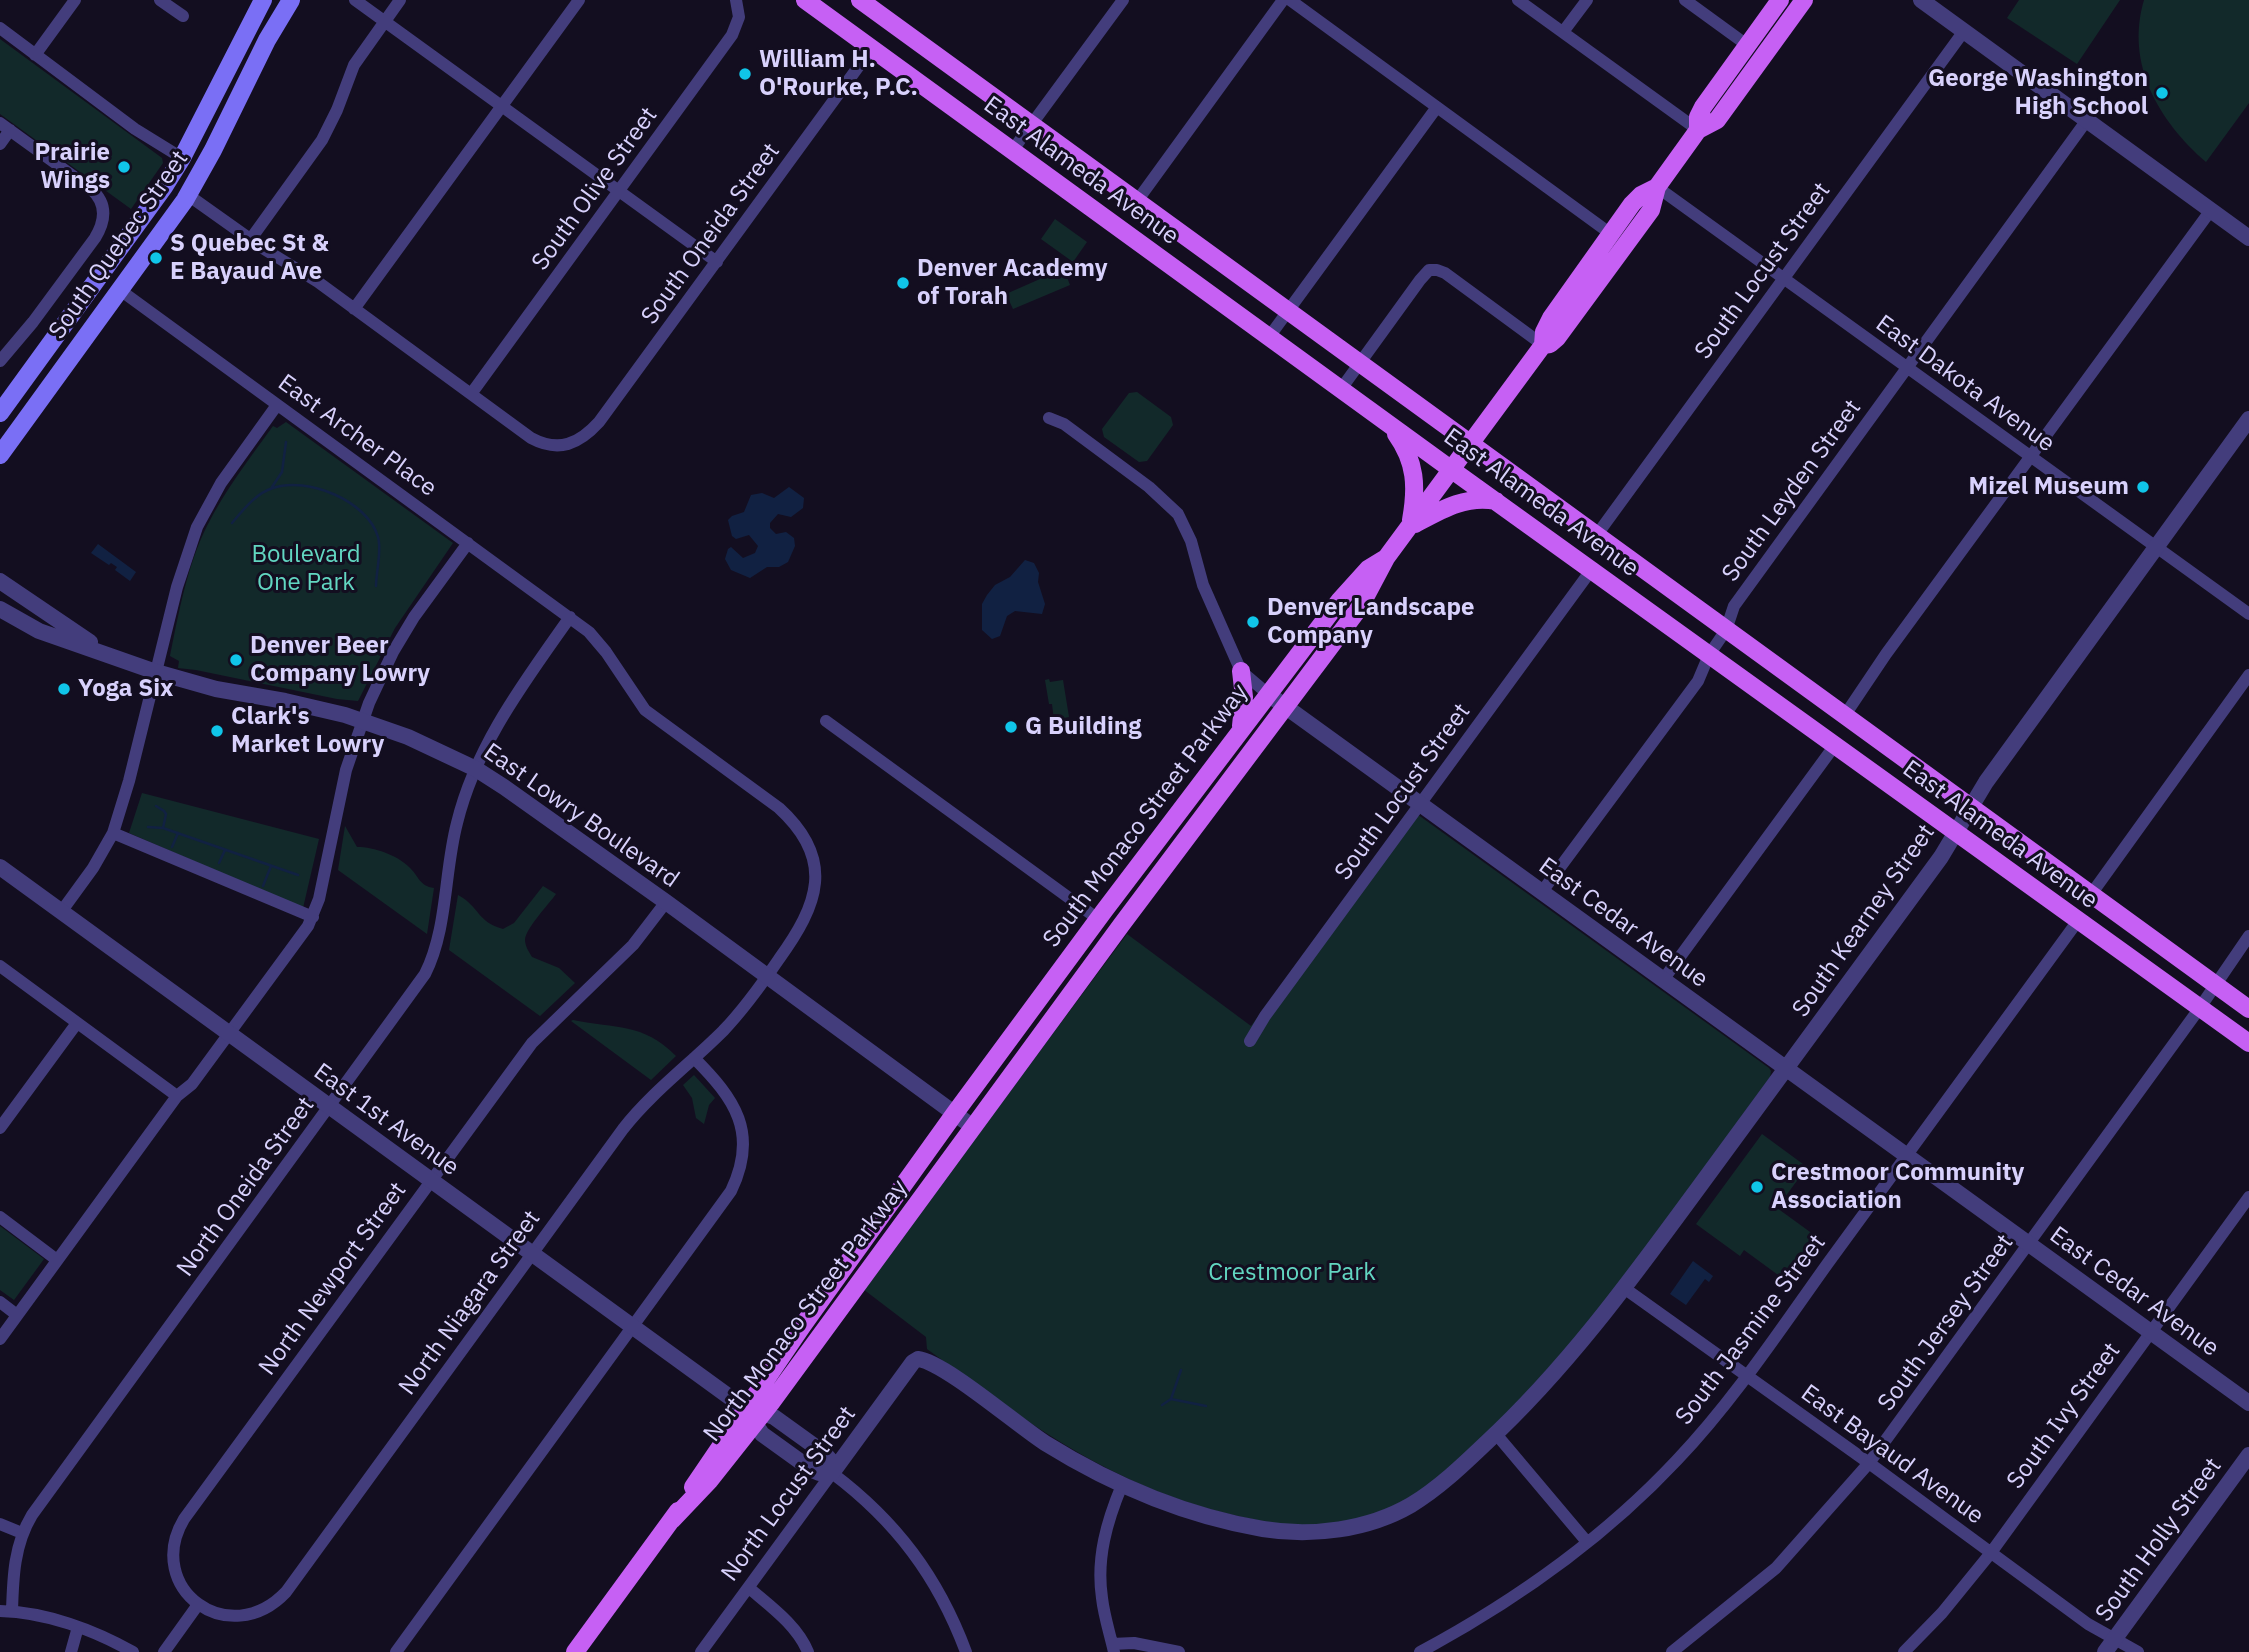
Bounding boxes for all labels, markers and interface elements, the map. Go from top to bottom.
place label: William H. O'Rourke, P.C. [759,46,918,102]
place label: George Washington High School [1928,65,2148,121]
marker: William H. O'Rourke, P.C. [737,66,753,82]
marker: George Washington High School [2154,85,2170,101]
street label: East Alameda Avenue [978,91,1184,251]
street label: South Olive Street [526,102,664,276]
street label: South Oneida Street [636,138,786,330]
place label: Prairie Wings [35,139,110,195]
street label: South Quebec Street [43,145,195,345]
marker: Prairie Wings [116,159,132,175]
street label: South Locust Street [1689,177,1837,365]
place label: S Quebec St & E Bayaud Ave [170,230,329,286]
marker: S Quebec St & E Bayaud Ave [148,250,164,266]
place label: Denver Academy of Torah [917,255,1108,311]
marker: Denver Academy of Torah [895,275,911,291]
street label: East Dakota Avenue [1870,309,2060,459]
street label: East Archer Place [272,369,442,503]
street label: South Leyden Street [1716,394,1868,588]
street label: East Alameda Avenue [1438,423,1644,583]
place label: Mizel Museum [1969,473,2129,501]
marker: Mizel Museum [2135,479,2151,495]
park label: Boulevard One Park [251,541,361,597]
place label: Denver Landscape Company [1267,594,1475,650]
marker: Denver Landscape Company [1245,614,1261,630]
place label: Denver Beer Company Lowry [250,632,430,688]
marker: Denver Beer Company Lowry [228,652,244,668]
place label: Yoga Six [78,675,173,703]
street label: South Monaco Street Parkway [1038,679,1254,953]
marker: Yoga Six [56,681,72,697]
street label: South Locust Street [1329,698,1477,886]
place label: Clark's Market Lowry [231,703,384,759]
place label: G Building [1025,713,1141,741]
marker: G Building [1003,719,1019,735]
marker: Clark's Market Lowry [209,723,225,739]
street label: East Lowry Boulevard [478,738,684,894]
street label: East Alameda Avenue [1897,755,2103,915]
street label: South Kearney Street [1787,819,1941,1023]
street label: East Cedar Avenue [1533,852,1713,994]
street label: East 1st Avenue [308,1058,464,1182]
street label: North Oneida Street [171,1092,321,1282]
place label: Crestmoor Community Association [1771,1159,2024,1215]
street label: North Monaco Street Parkway [698,1174,914,1448]
street label: North Newport Street [253,1177,413,1381]
marker: Crestmoor Community Association [1749,1179,1765,1195]
street label: North Niagara Street [393,1205,547,1401]
street label: East Cedar Avenue [2044,1221,2224,1363]
street label: South Jasmine Street [1670,1229,1832,1431]
street label: South Jersey Street [1872,1229,2020,1417]
park label: Crestmoor Park [1208,1259,1376,1287]
street label: South Ivy Street [2001,1337,2127,1495]
street label: East Bayaud Avenue [1795,1379,1989,1531]
street label: North Locust Street [716,1401,862,1587]
street label: South Holly Street [2090,1453,2228,1627]

